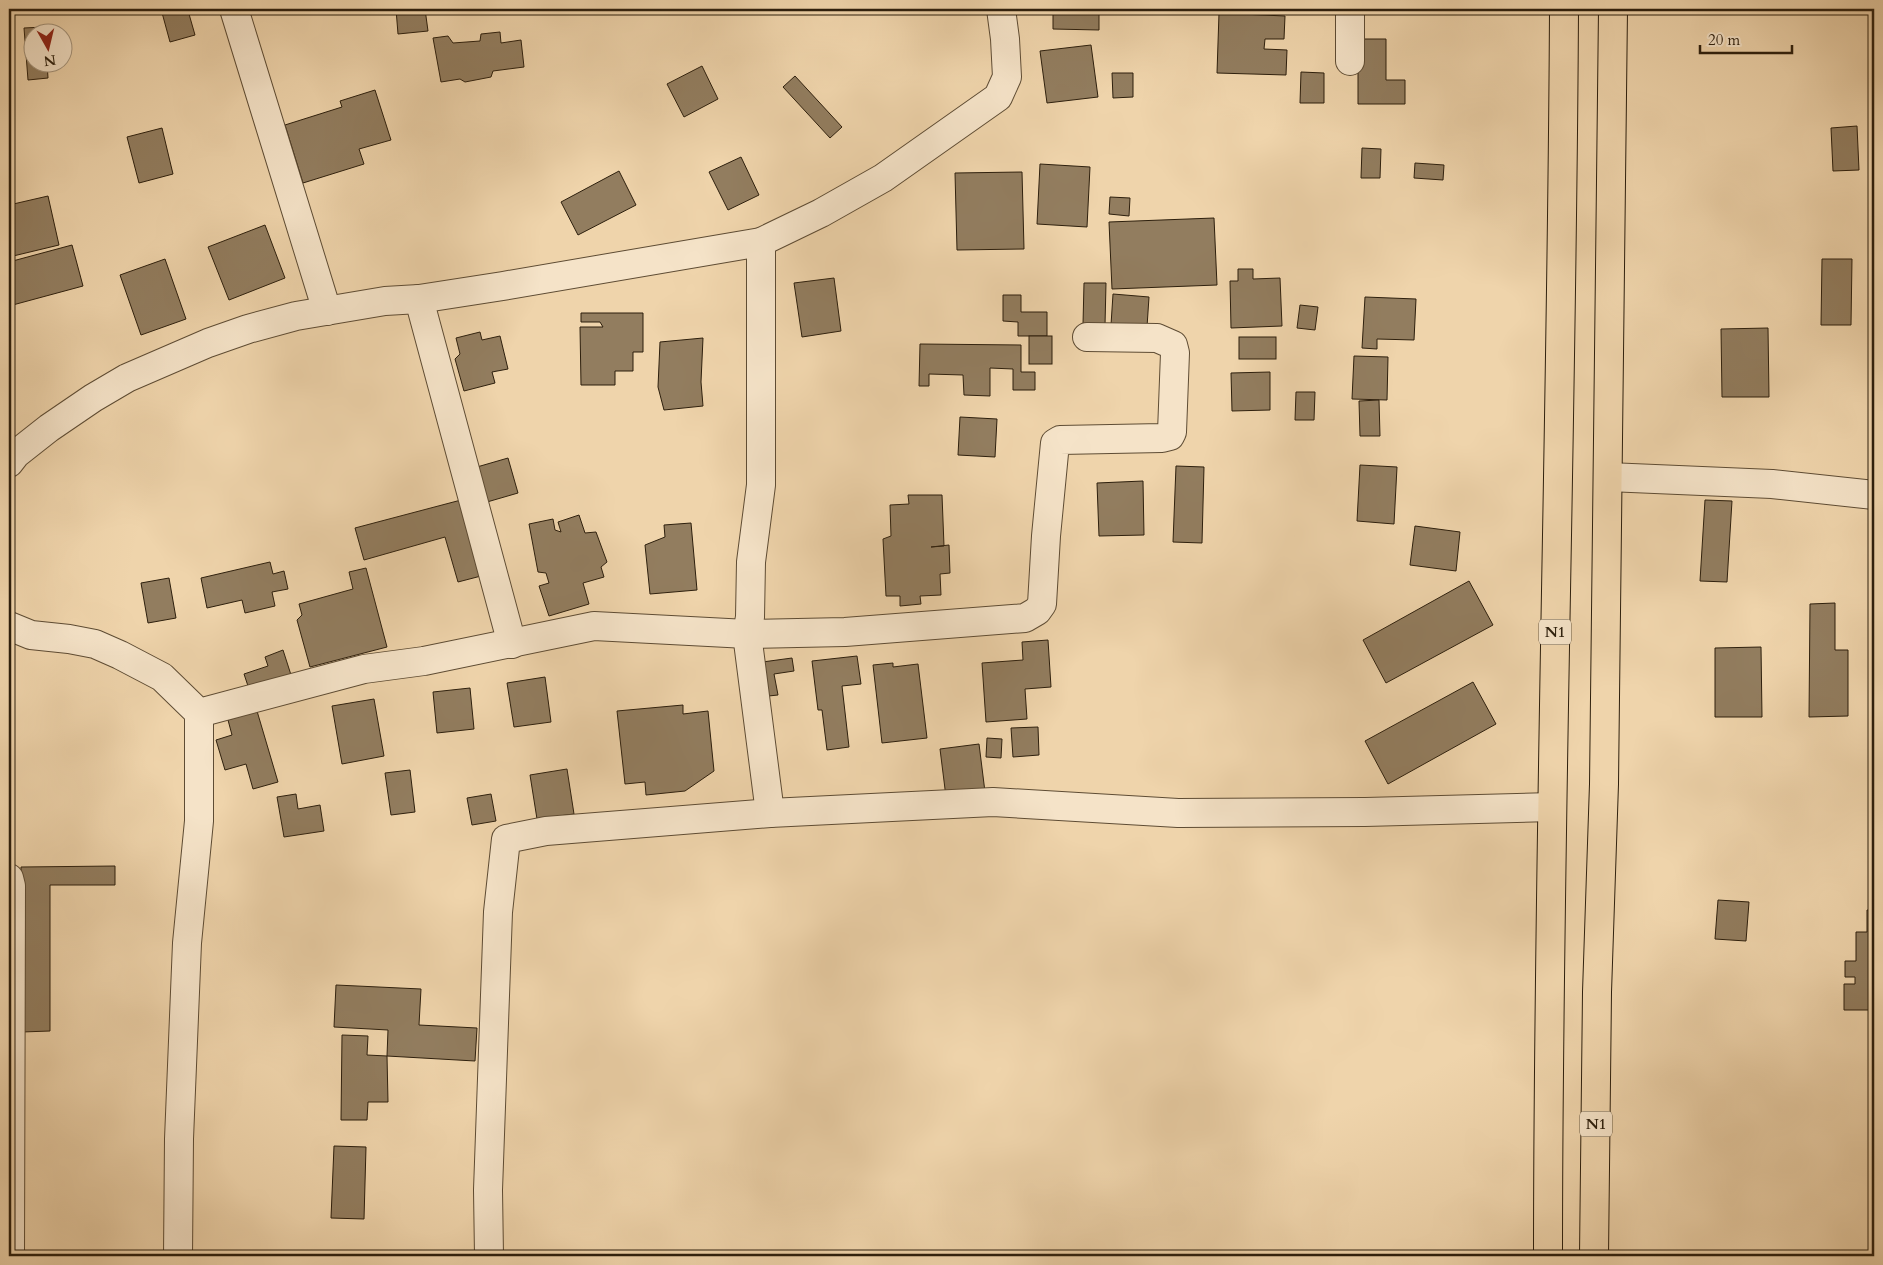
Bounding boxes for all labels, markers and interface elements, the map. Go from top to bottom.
north arrow [22,22,72,72]
scale bar [1700,22,1793,54]
text: 20 m [1708,30,1740,50]
text: N [42,50,57,71]
road number: N1 [1539,620,1571,644]
road number: N1 [1580,1112,1612,1136]

